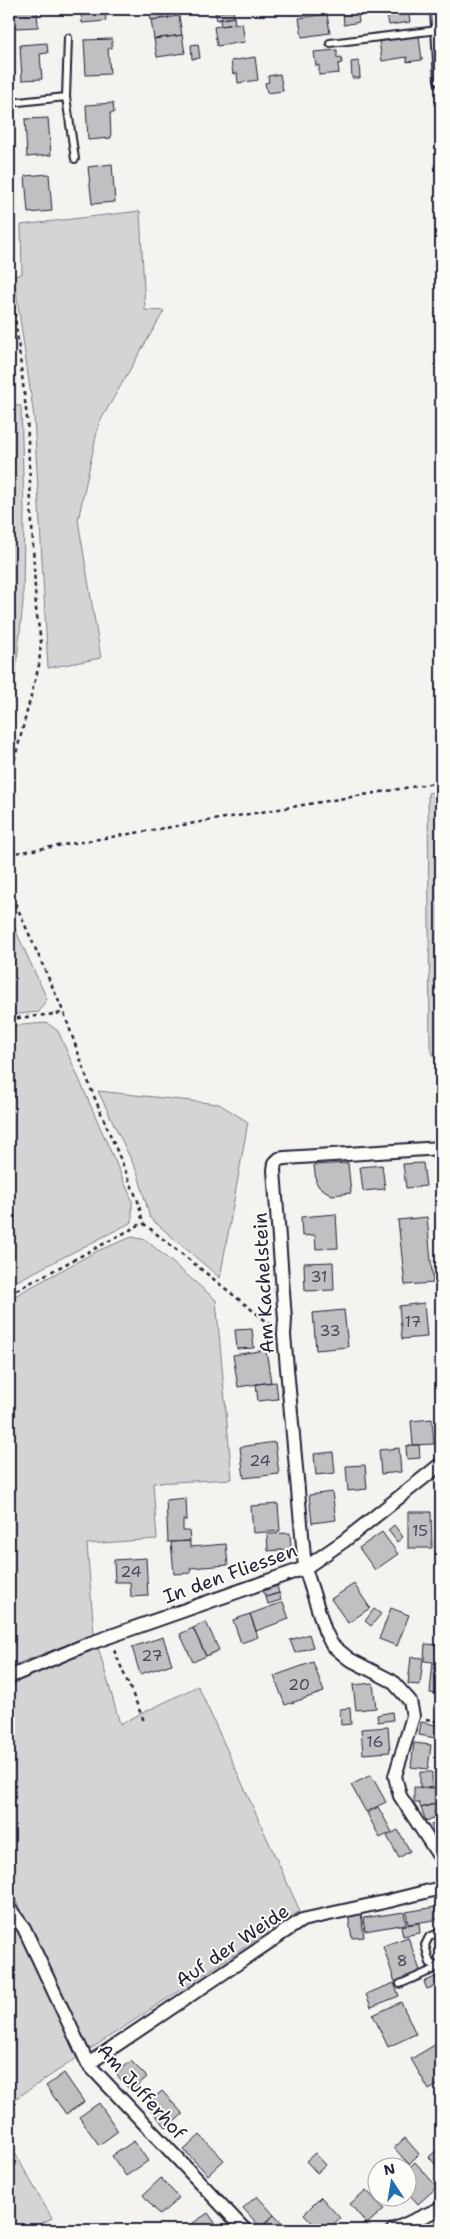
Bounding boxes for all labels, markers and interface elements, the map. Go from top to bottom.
street label: Am Kachelstein [247,1212,280,1354]
house number: 31 [310,1266,328,1287]
house number: 17 [404,1311,422,1332]
house number: 33 [319,1320,341,1341]
house number: 24 [249,1450,271,1471]
house number: 15 [412,1520,428,1541]
street label: In den Fliessen [160,1538,300,1609]
house number: 24 [120,1561,142,1582]
house number: 27 [141,1645,163,1666]
house number: 20 [288,1674,310,1695]
house number: 16 [366,1731,384,1752]
street label: Auf der Weide [171,1898,294,1993]
house number: 8 [396,1950,408,1971]
street label: Am Jufferhof [92,2038,192,2145]
north arrow [368,2156,418,2206]
text: N [382,2159,397,2179]

